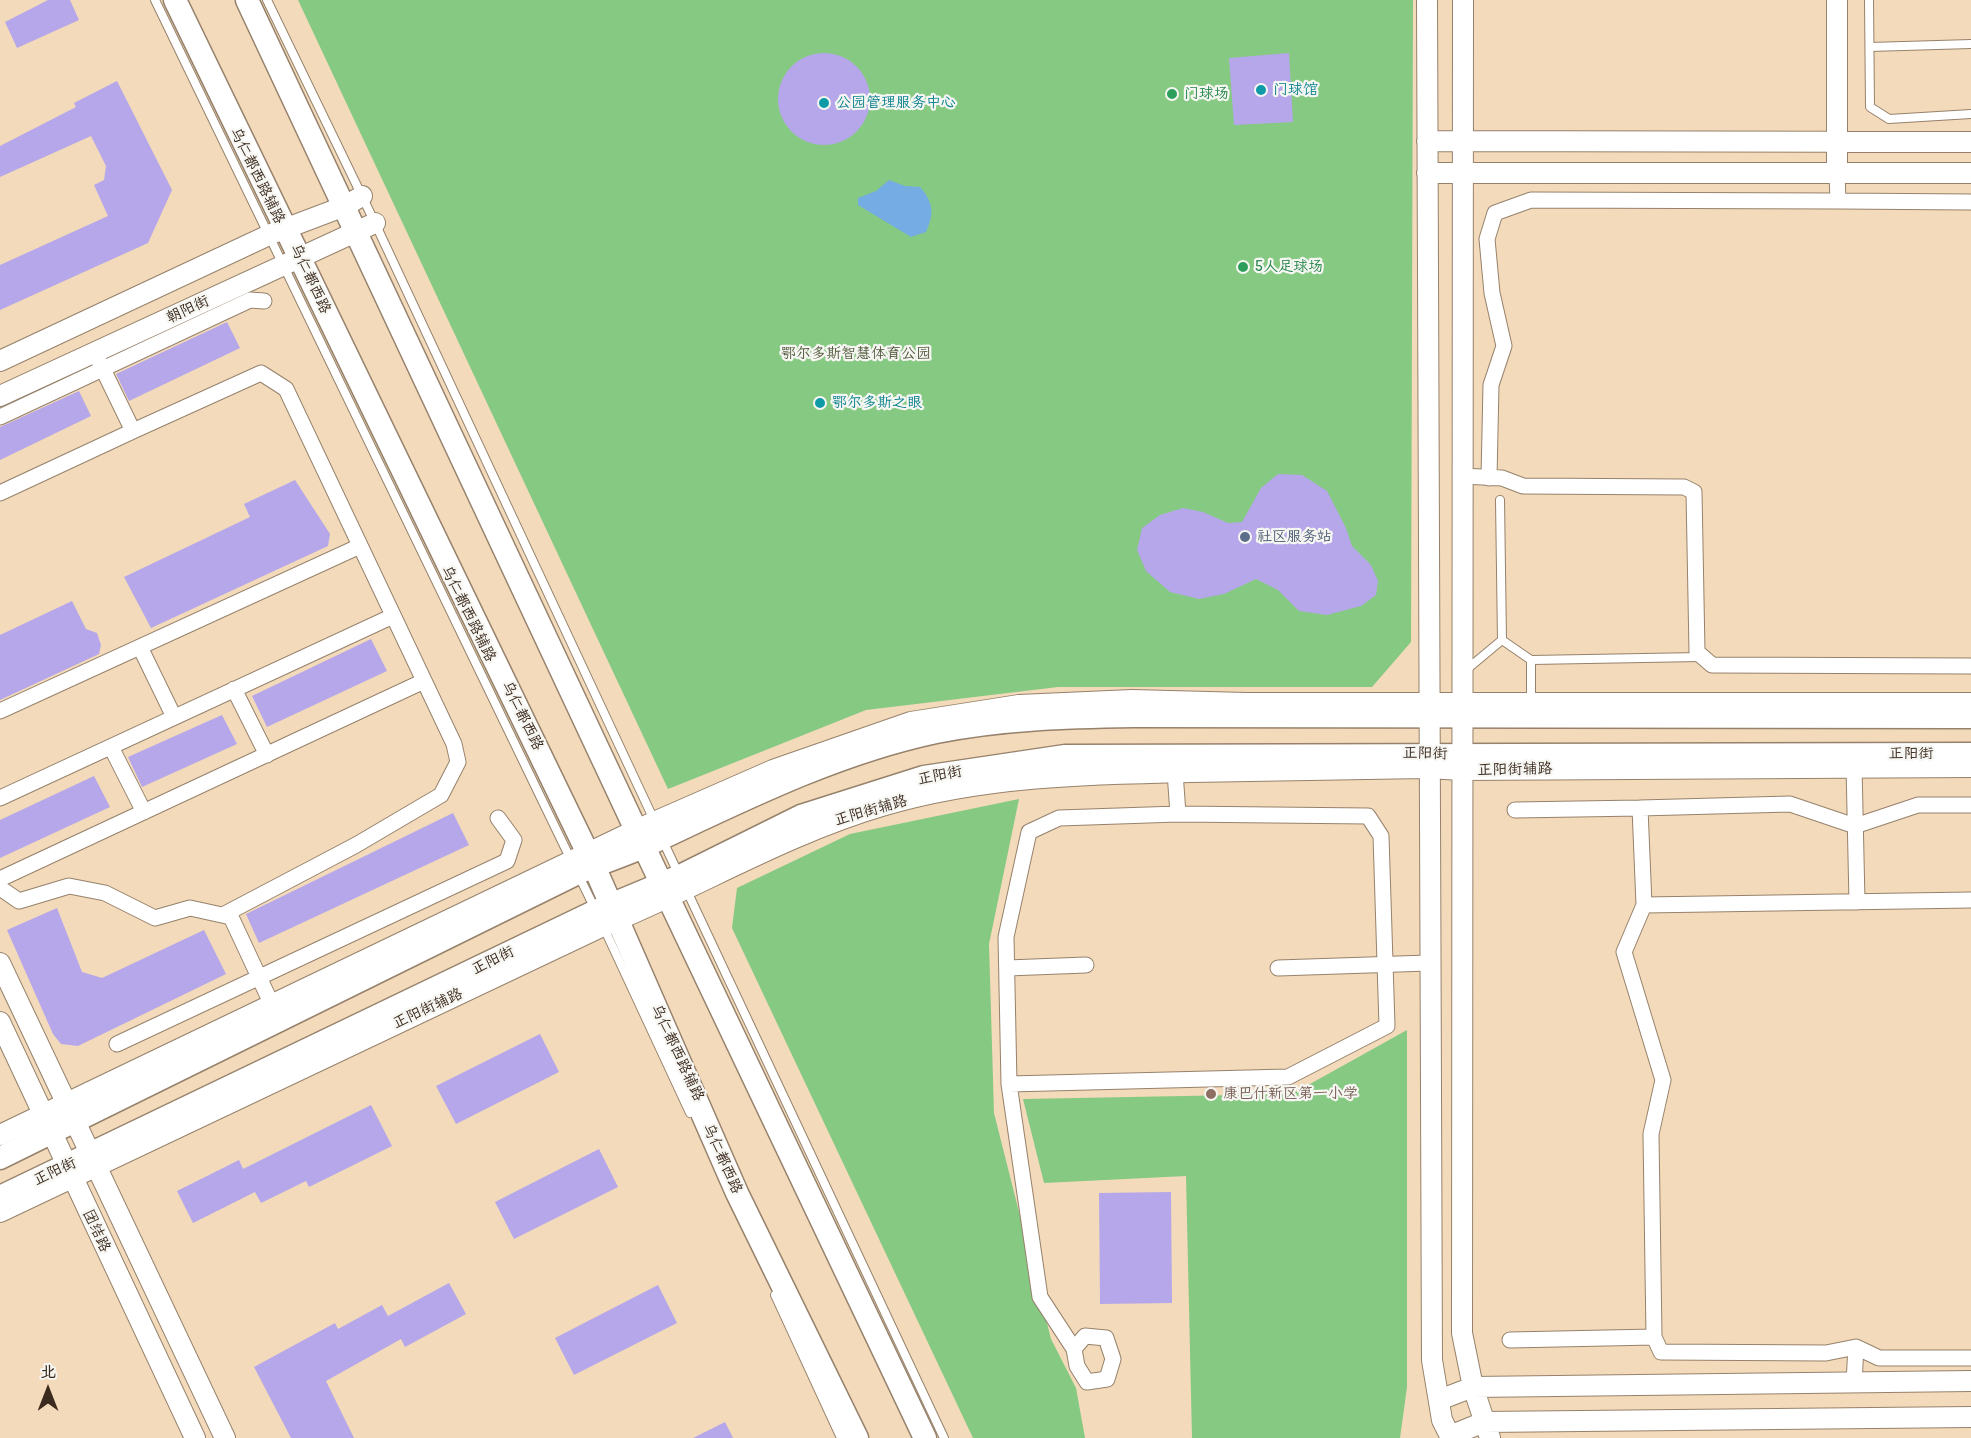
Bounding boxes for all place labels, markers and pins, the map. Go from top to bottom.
place label: 门球馆 [1273,81,1318,99]
marker: 门球馆 [1254,83,1268,97]
place label: 门球场 [1184,85,1229,103]
marker: 门球场 [1165,87,1179,101]
place label: 公园管理服务中心 [836,94,956,112]
marker: 公园管理服务中心 [817,96,831,110]
place label: 5人足球场 [1255,258,1323,276]
marker: 5人足球场 [1236,260,1250,274]
place label: 鄂尔多斯之眼 [832,394,922,412]
marker: 鄂尔多斯之眼 [813,396,827,410]
place label: 社区服务站 [1257,528,1332,546]
marker: 社区服务站 [1238,530,1252,544]
place label: 康巴什新区第一小学 [1223,1085,1358,1103]
marker: 康巴什新区第一小学 [1204,1087,1218,1101]

